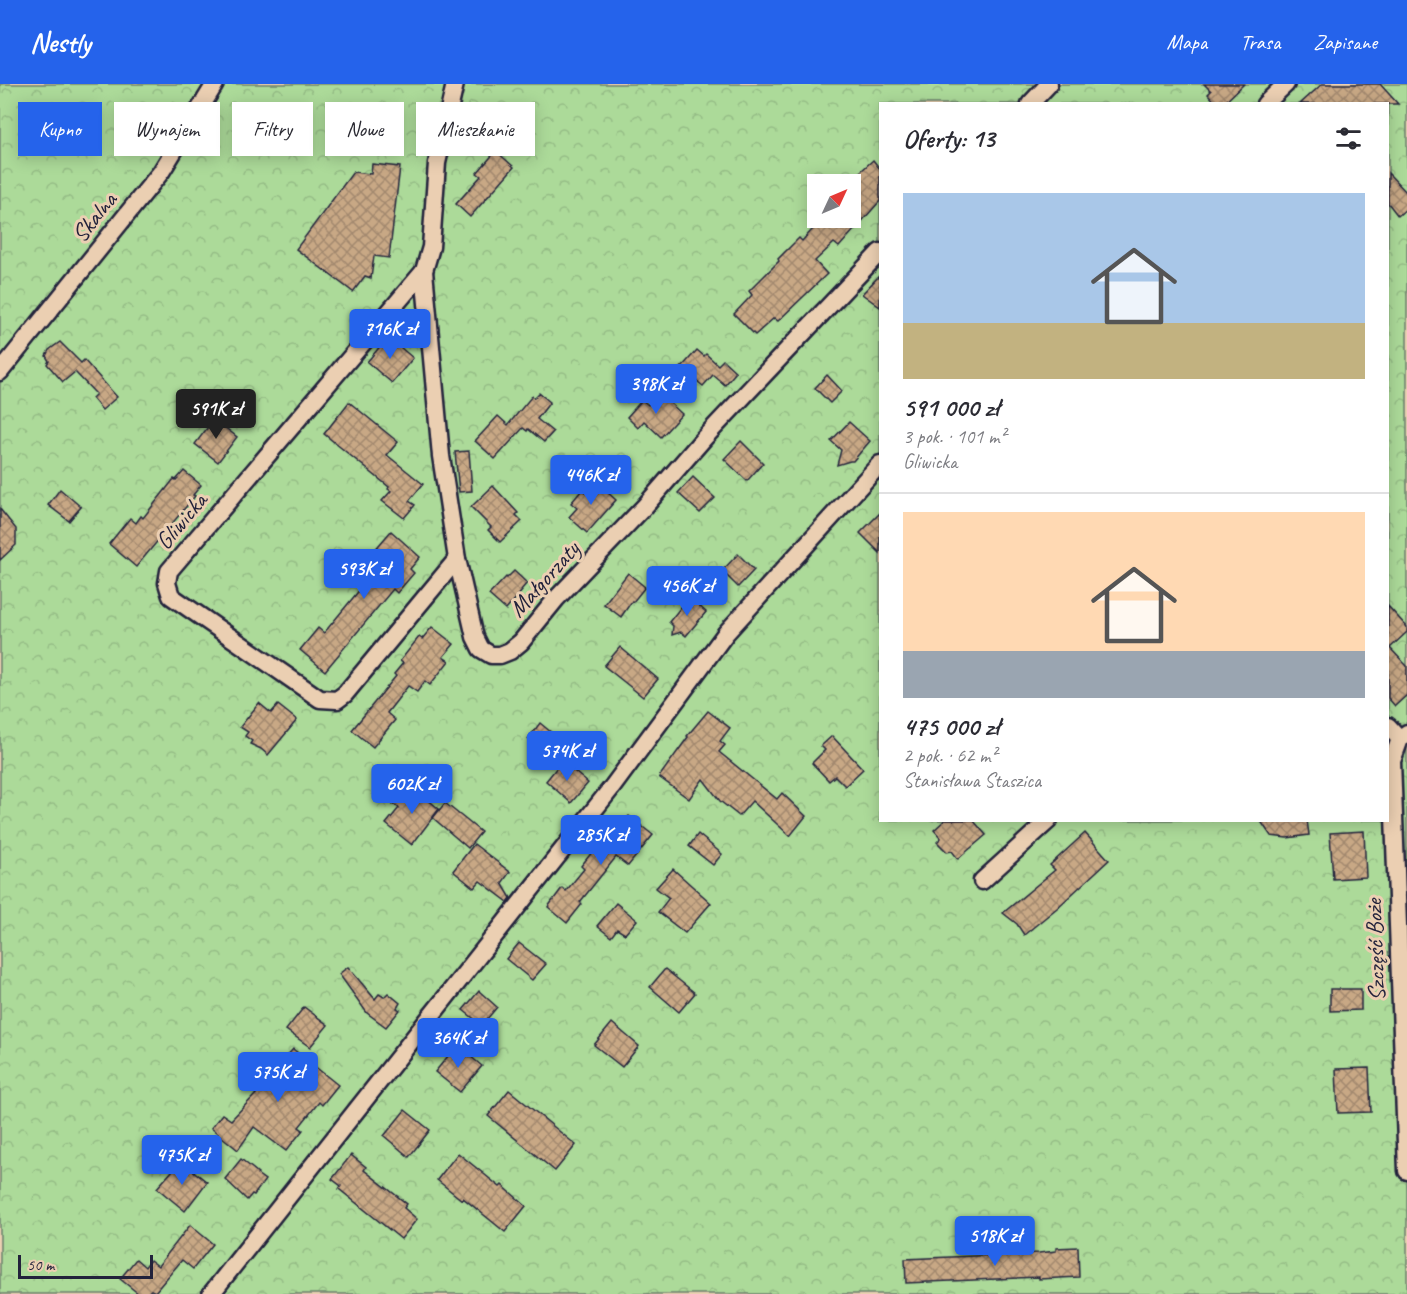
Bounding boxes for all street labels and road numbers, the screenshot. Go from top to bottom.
street label: Skalna [65,185,124,248]
street label: Gliwicka [149,485,215,556]
street label: Małgorzaty [502,533,587,623]
street label: Szczęść Boże [1358,896,1392,1002]

